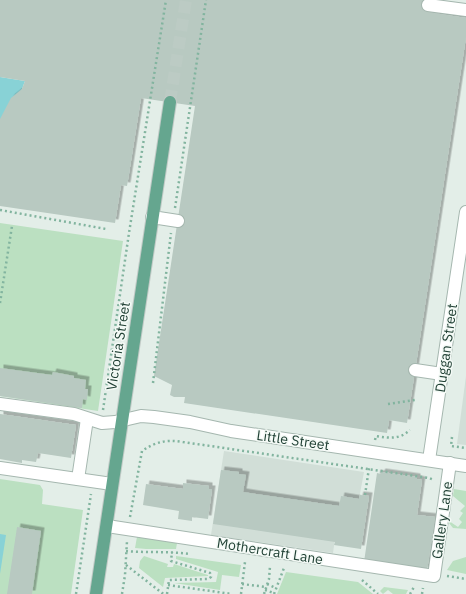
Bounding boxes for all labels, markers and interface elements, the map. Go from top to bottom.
street label: Victoria Street [102,300,134,392]
street label: Duggan Street [431,302,461,393]
street label: Little Street [255,426,331,454]
street label: Gallery Lane [428,480,456,560]
street label: Mothercraft Lane [216,534,325,568]

